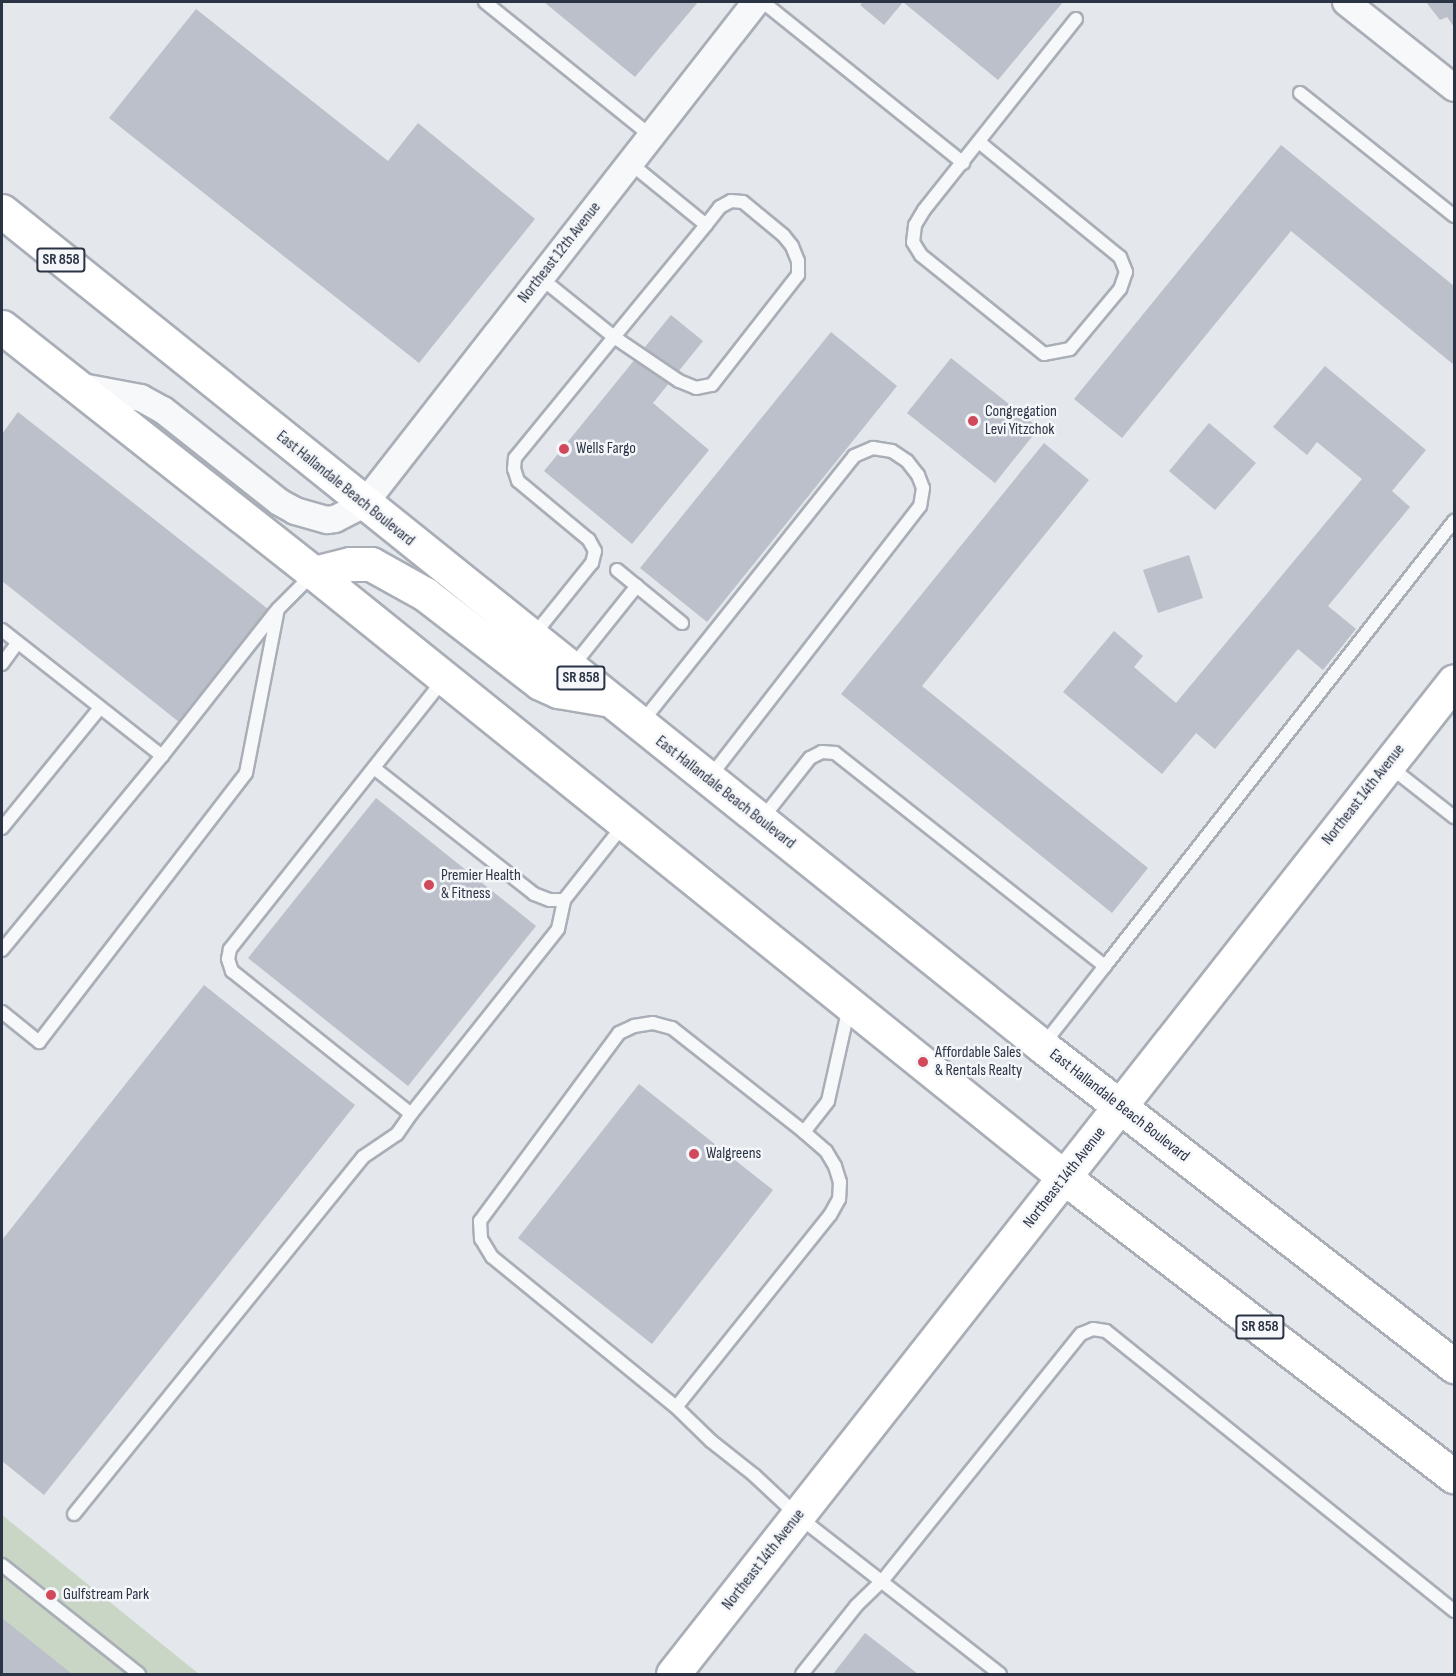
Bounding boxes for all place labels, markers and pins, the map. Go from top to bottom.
place label: Congregation Levi Yitzchok [985,402,1057,440]
marker: Congregation Levi Yitzchok [966,414,980,428]
place label: Wells Fargo [576,439,636,459]
marker: Wells Fargo [557,442,571,456]
place label: Premier Health & Fitness [441,866,521,904]
marker: Premier Health & Fitness [422,878,436,892]
place label: Affordable Sales & Rentals Realty [935,1043,1022,1081]
marker: Affordable Sales & Rentals Realty [916,1055,930,1069]
place label: Walgreens [706,1144,761,1164]
marker: Walgreens [687,1147,701,1161]
place label: Gulfstream Park [63,1585,149,1605]
marker: Gulfstream Park [44,1588,58,1602]

